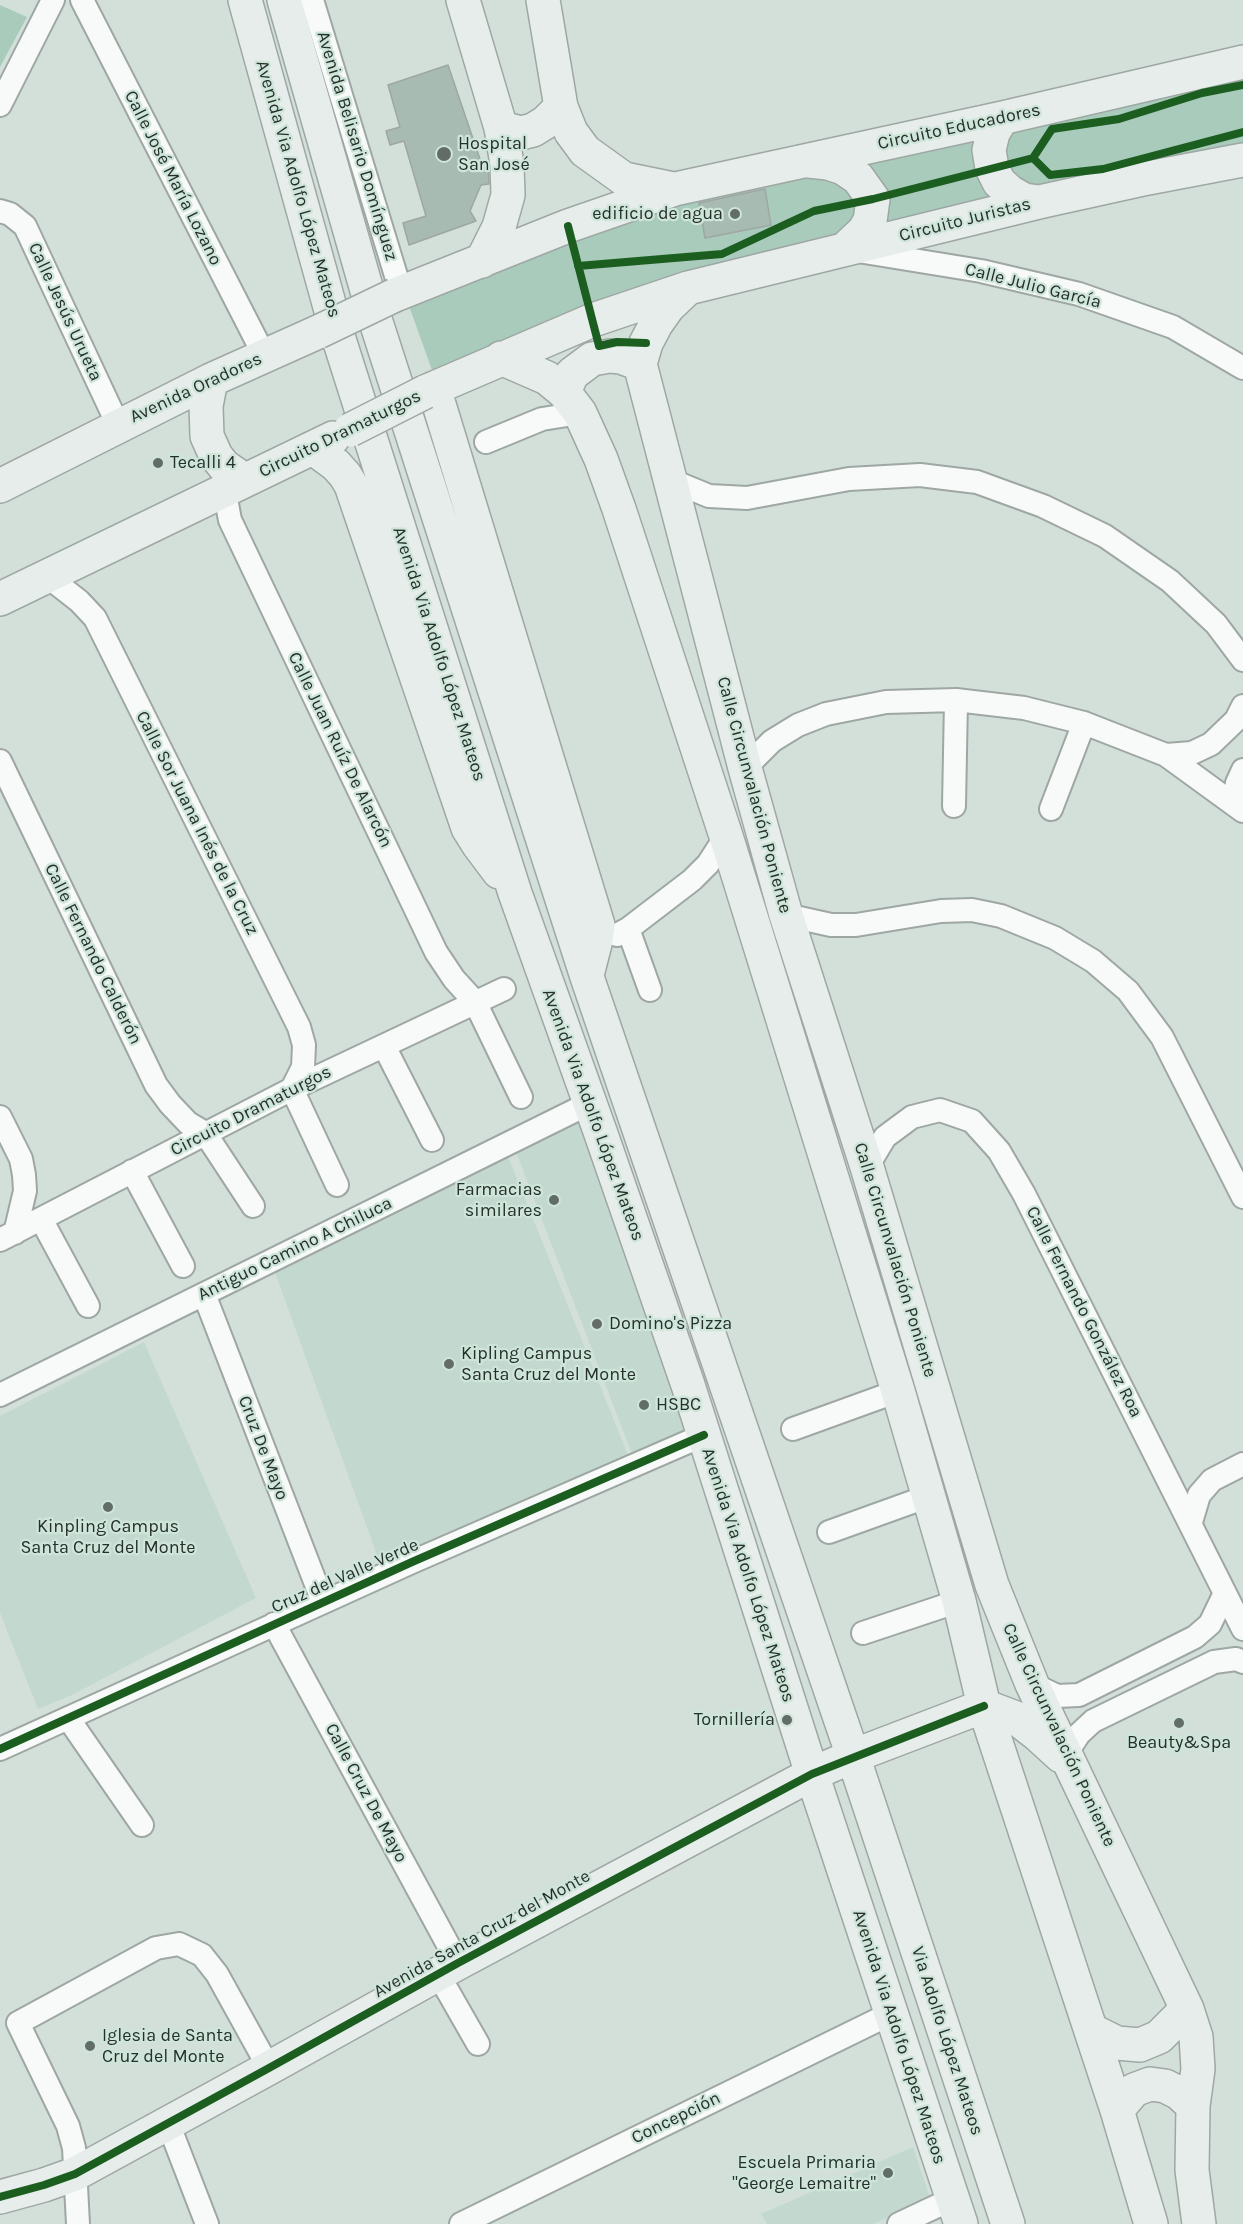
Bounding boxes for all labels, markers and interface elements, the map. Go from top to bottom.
street label: Avenida Belisario Domínguez [312,29,402,263]
street label: Avenida Via Adolfo López Mateos [251,58,345,320]
street label: Calle José María Lozano [120,87,226,269]
street label: Circuito Educadores [876,99,1042,155]
place label: Hospital San José [458,133,530,176]
marker: Hospital San José [435,145,453,163]
street label: Circuito Juristas [897,193,1033,247]
place label: edificio de agua [592,203,723,225]
marker: edificio de agua [728,207,742,221]
street label: Calle Jesús Urueta [23,239,107,385]
street label: Calle Julio García [963,259,1103,313]
street label: Avenida Oradores [127,348,265,428]
street label: Circuito Dramaturgos [255,385,425,483]
place label: Tecalli 4 [170,452,236,474]
marker: Tecalli 4 [151,456,165,470]
street label: Avenida Via Adolfo López Mateos [388,524,490,784]
street label: Calle Juan Ruíz De Alarcón [283,649,397,851]
street label: Calle Circunvalación Poniente [712,674,796,916]
street label: Calle Sor Juana Inés de la Cruz [131,707,263,939]
street label: Calle Fernando Calderón [40,860,146,1048]
street label: Avenida Via Adolfo López Mateos [537,986,649,1244]
street label: Circuito Dramaturgos [167,1061,335,1161]
street label: Calle Circunvalación Poniente [849,1140,941,1380]
place label: Farmacias similares [456,1179,542,1222]
street label: Antiguo Camino A Chiluca [194,1192,396,1306]
marker: Farmacias similares [547,1193,561,1207]
street label: Calle Fernando González Roa [1021,1203,1147,1421]
place label: Domino's Pizza [609,1313,732,1335]
marker: Domino's Pizza [590,1317,604,1331]
place label: Kipling Campus Santa Cruz del Monte [461,1343,636,1386]
marker: Kipling Campus Santa Cruz del Monte [442,1357,456,1371]
street label: Cruz De Mayo [233,1393,293,1503]
place label: HSBC [656,1394,701,1416]
marker: HSBC [637,1398,651,1412]
street label: Avenida Via Adolfo López Mateos [697,1445,799,1705]
marker: Kinpling Campus Santa Cruz del Monte [101,1500,115,1514]
place label: Kinpling Campus Santa Cruz del Monte [20,1516,196,1558]
street label: Cruz del Valle Verde [268,1534,422,1618]
street label: Calle Circunvalación Poniente [998,1620,1120,1850]
place label: Tornillería [694,1709,775,1731]
marker: Tornillería [780,1713,794,1727]
marker: Beauty&Spa [1172,1716,1186,1730]
street label: Calle Cruz De Mayo [320,1720,412,1866]
place label: Beauty&Spa [1127,1732,1231,1754]
street label: Avenida Santa Cruz del Monte [370,1865,594,2003]
street label: Avenida Via Adolfo López Mateos [848,1907,950,2167]
street label: Via Adolfo López Mateos [906,1944,988,2138]
place label: Iglesia de Santa Cruz del Monte [102,2025,233,2068]
marker: Iglesia de Santa Cruz del Monte [83,2039,97,2053]
street label: Concepción [628,2087,724,2149]
place label: Escuela Primaria "George Lemaitre" [732,2152,876,2194]
marker: Escuela Primaria "George Lemaitre" [881,2166,895,2180]

